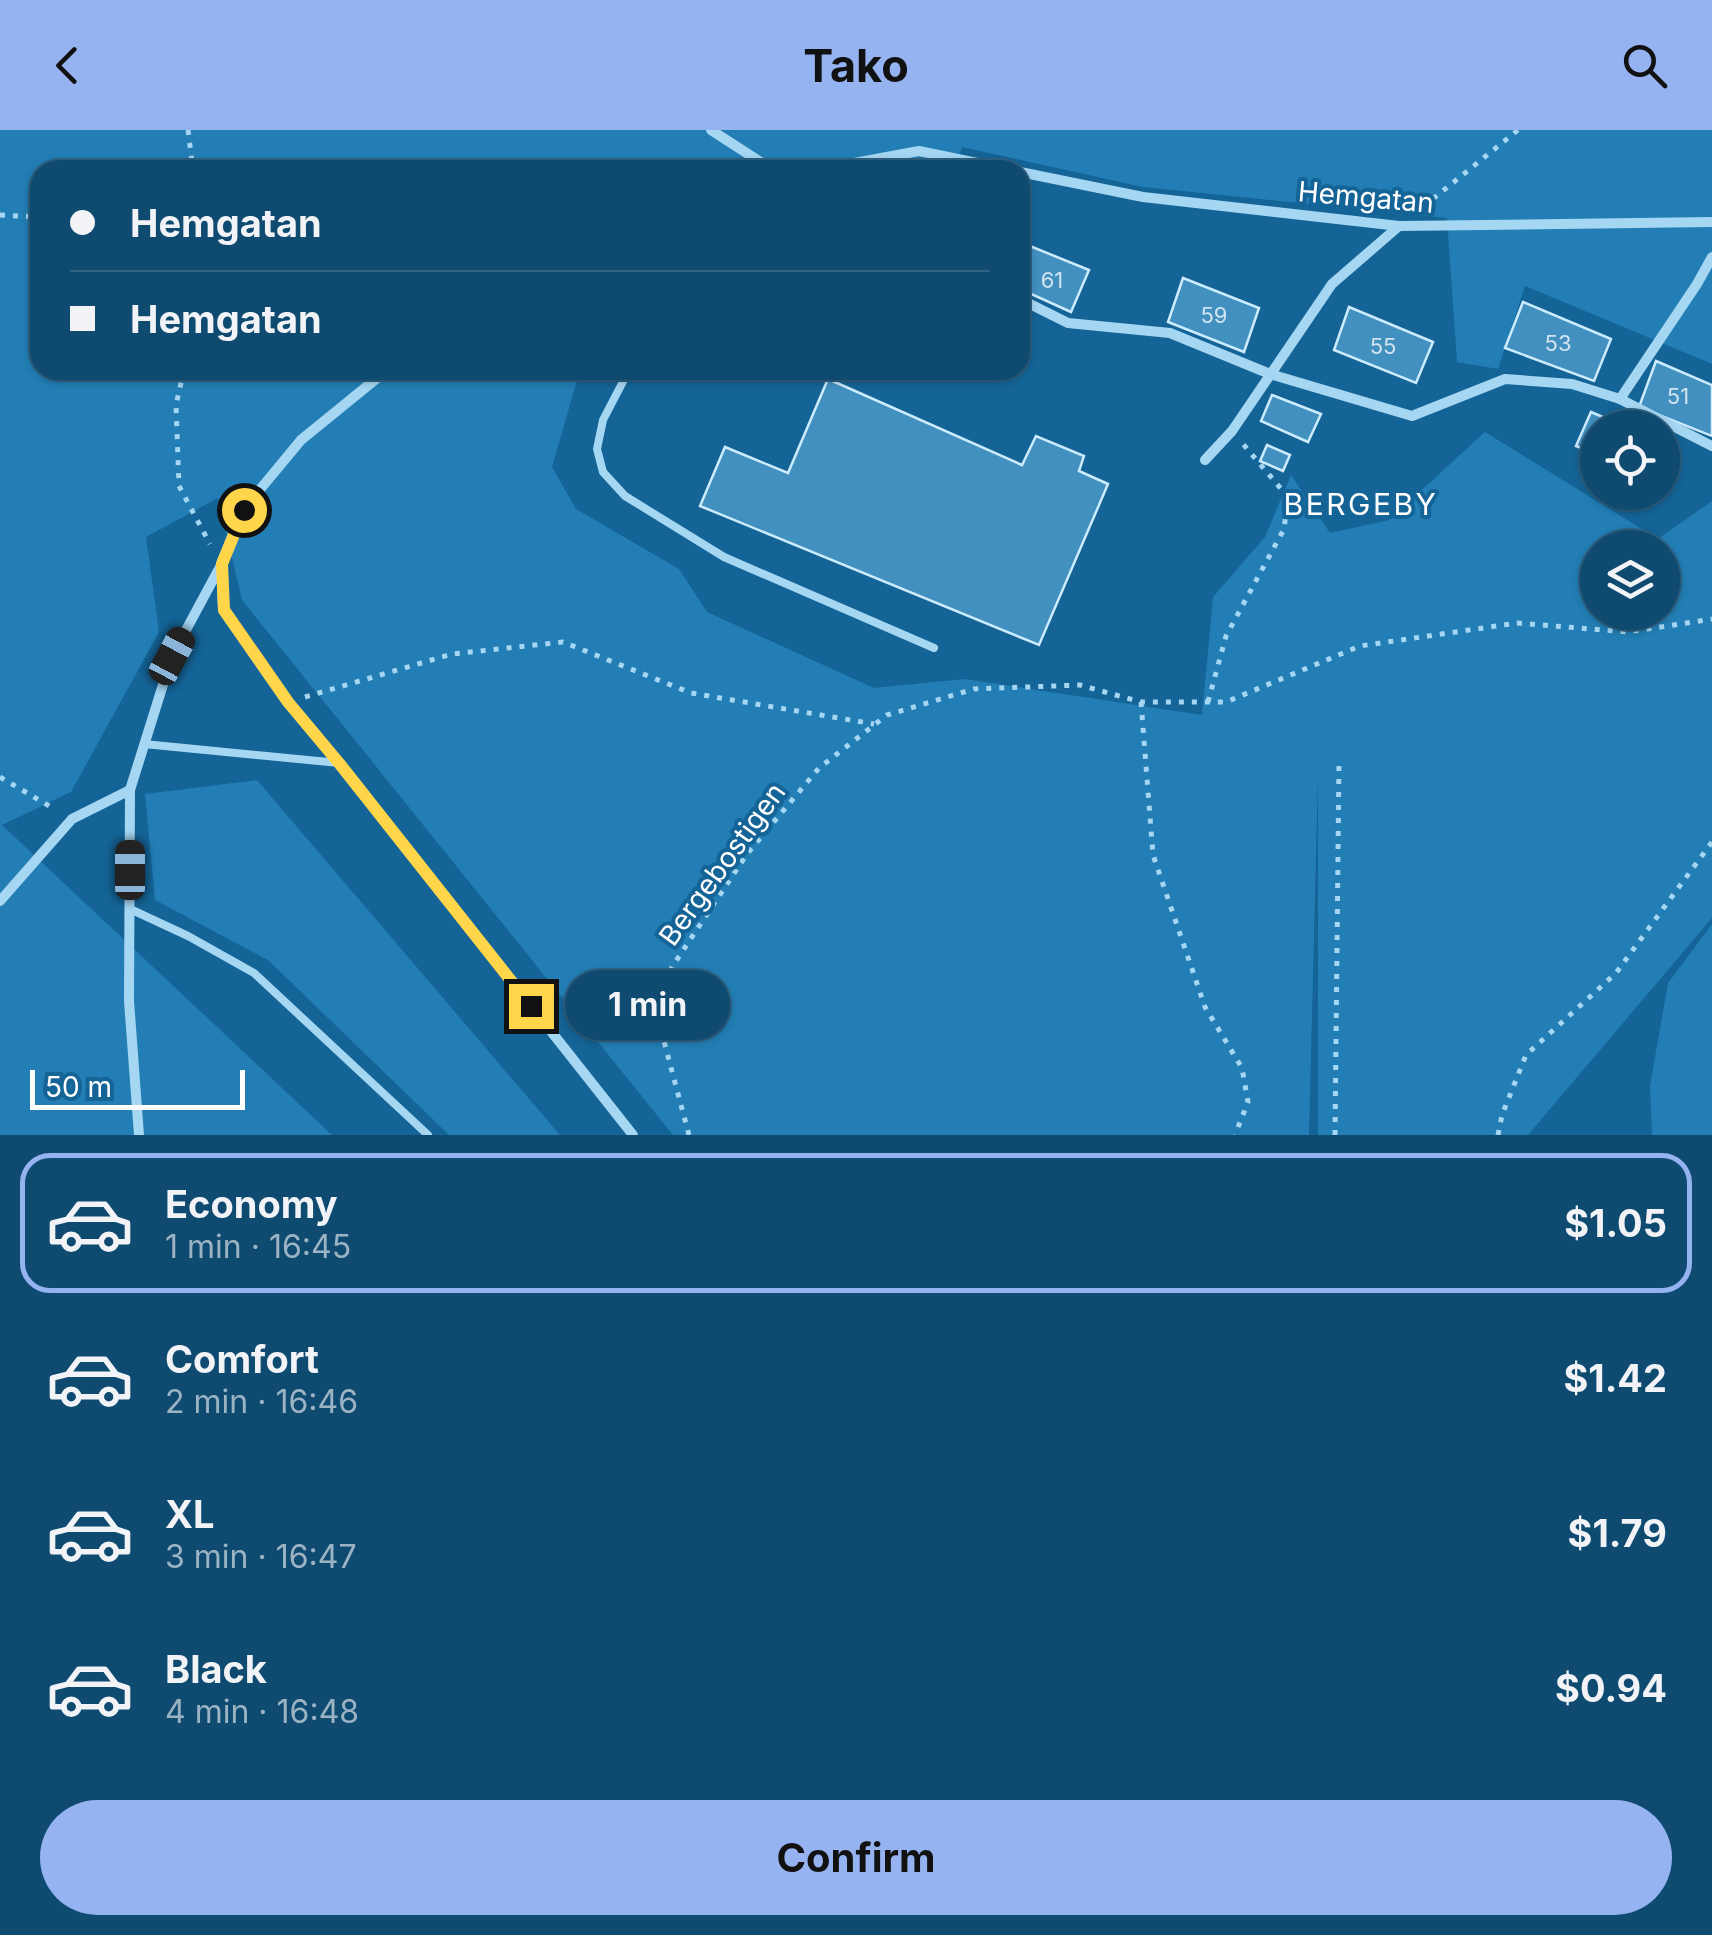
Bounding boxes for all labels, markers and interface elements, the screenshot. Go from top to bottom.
icon: back [40,38,95,93]
text: Tako [803,38,909,93]
icon: search [1617,38,1672,93]
street label: Hemgatan [1297,174,1435,220]
text: Hemgatan [130,200,322,246]
house number: 61 [1041,267,1063,293]
text: Hemgatan [130,296,322,342]
house number: 59 [1200,302,1228,328]
house number: 53 [1545,330,1571,356]
house number: 55 [1370,333,1396,359]
house number: 51 [1667,383,1689,409]
map controls [1580,410,1680,630]
button: locate [1580,410,1680,510]
district label: BERGEBY [1284,486,1438,522]
route start [222,488,267,533]
button: layers [1580,530,1680,630]
car [145,622,199,690]
street label: Bergebostigen [652,776,792,952]
car [115,840,145,900]
callout: 1 min [566,971,731,1041]
route end [509,984,554,1029]
text: 1 min [608,985,687,1024]
scale bar [30,1065,245,1110]
text: 50 m [45,1070,112,1104]
icon: car [45,1178,135,1268]
text: Economy [165,1181,338,1227]
text: $1.05 [1564,1200,1667,1246]
text: 1 min · 16:45 [165,1227,351,1266]
icon: car [45,1333,135,1423]
text: Comfort [165,1336,319,1382]
text: $1.42 [1563,1355,1667,1401]
text: 2 min · 16:46 [165,1382,358,1421]
icon: car [45,1488,135,1578]
text: XL [165,1491,215,1537]
text: $1.79 [1568,1510,1667,1556]
text: 3 min · 16:47 [165,1537,357,1576]
icon: car [45,1643,135,1733]
text: Black [165,1646,267,1692]
text: $0.94 [1555,1665,1667,1711]
text: 4 min · 16:48 [165,1692,359,1731]
button: Confirm [40,1800,1672,1915]

